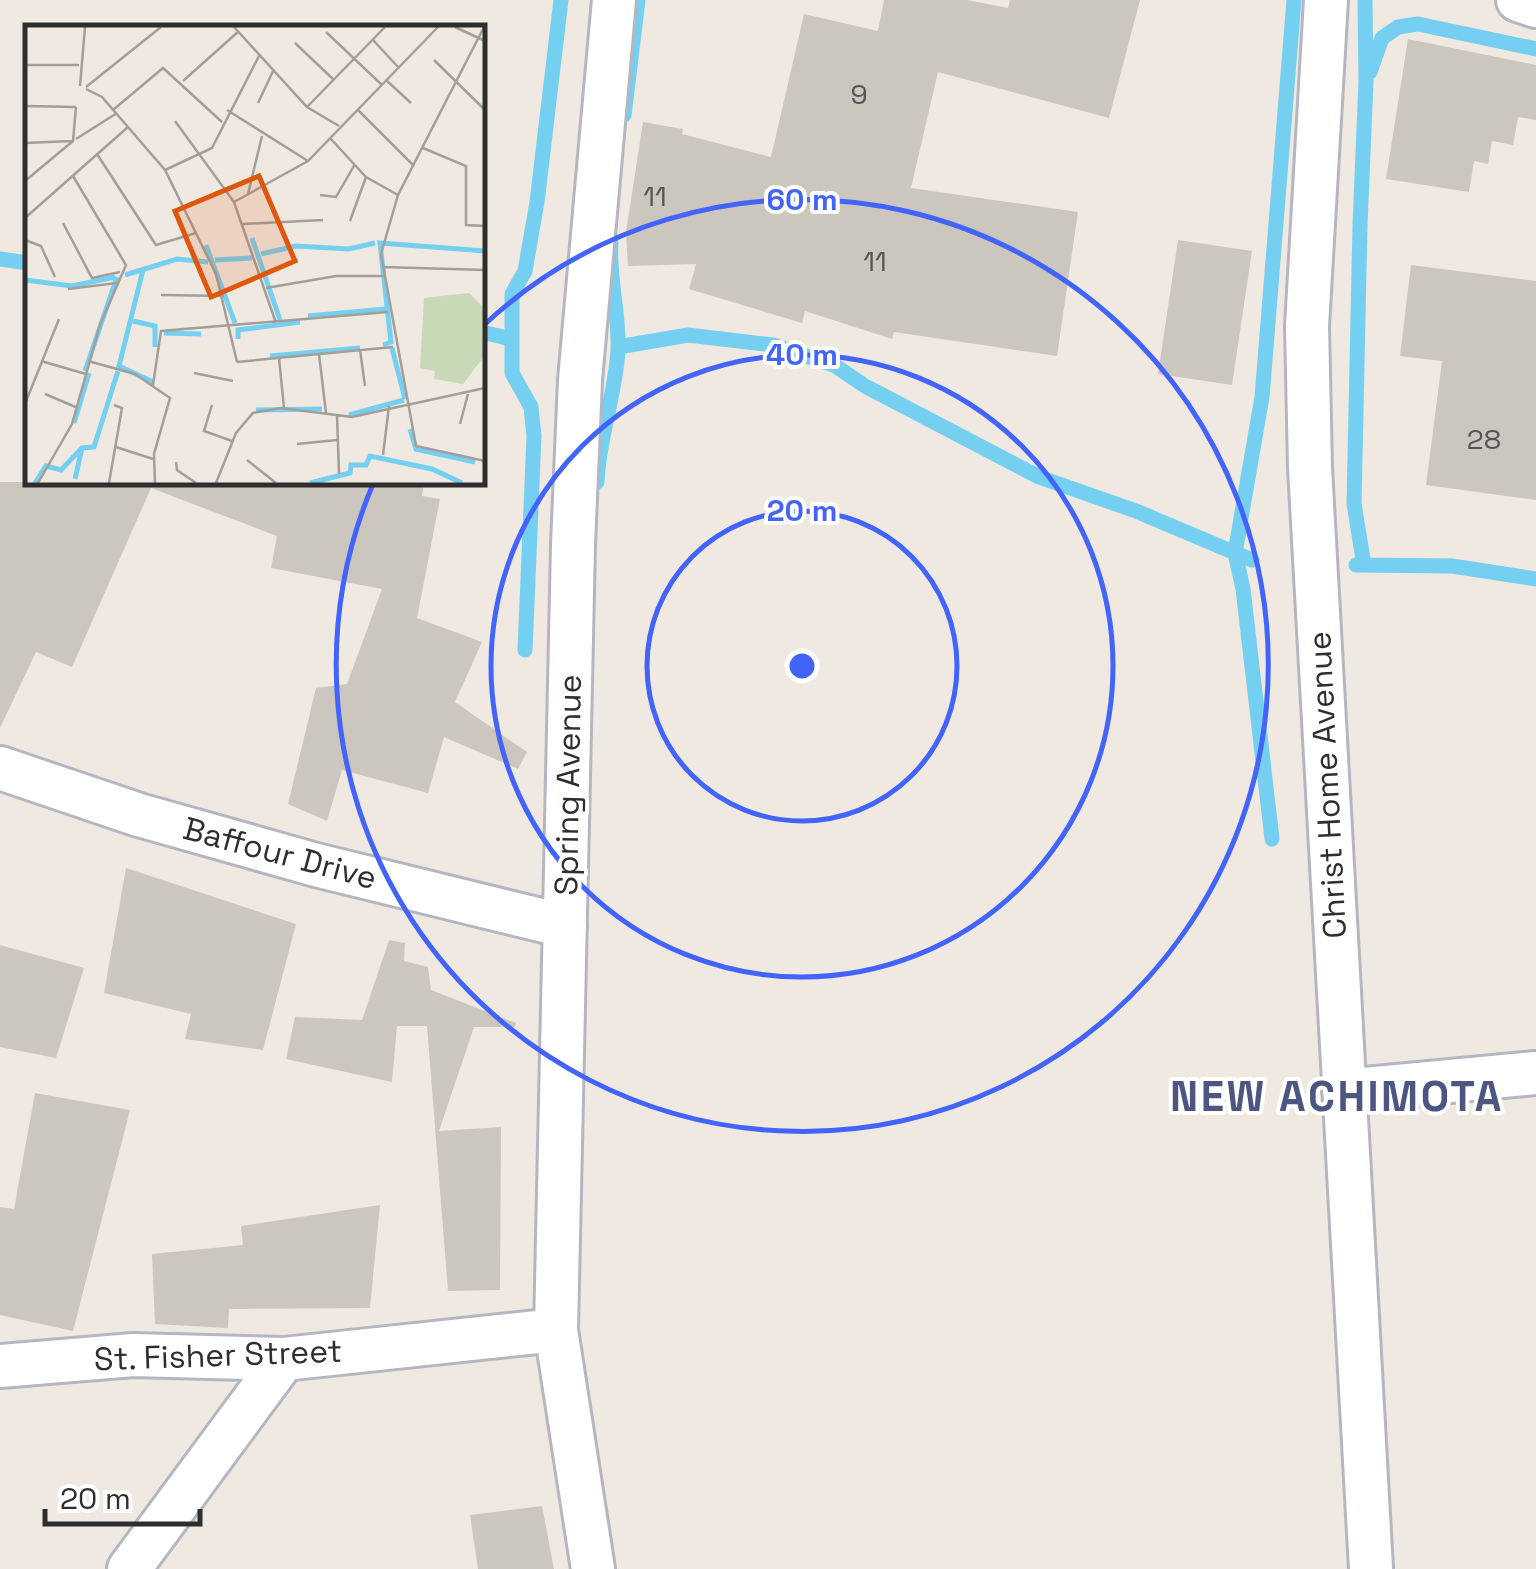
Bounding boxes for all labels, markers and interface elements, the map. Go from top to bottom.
inset map [25,25,485,485]
house number: 9 [850,76,868,112]
house number: 11 [643,178,667,214]
text: 60 m [766,180,838,219]
house number: 11 [863,243,887,279]
text: 40 m [766,335,838,374]
house number: 28 [1467,421,1501,457]
text: 20 m [767,491,837,530]
street label: Christ Home Avenue [1299,630,1355,940]
centre of rings [784,648,820,684]
street label: Spring Avenue [546,674,590,896]
street label: Baffour Drive [179,808,381,898]
district label: NEW ACHIMOTA [1170,1070,1504,1123]
street label: St. Fisher Street [93,1331,343,1379]
scale bar [45,1464,200,1526]
text: 20 m [60,1479,131,1518]

